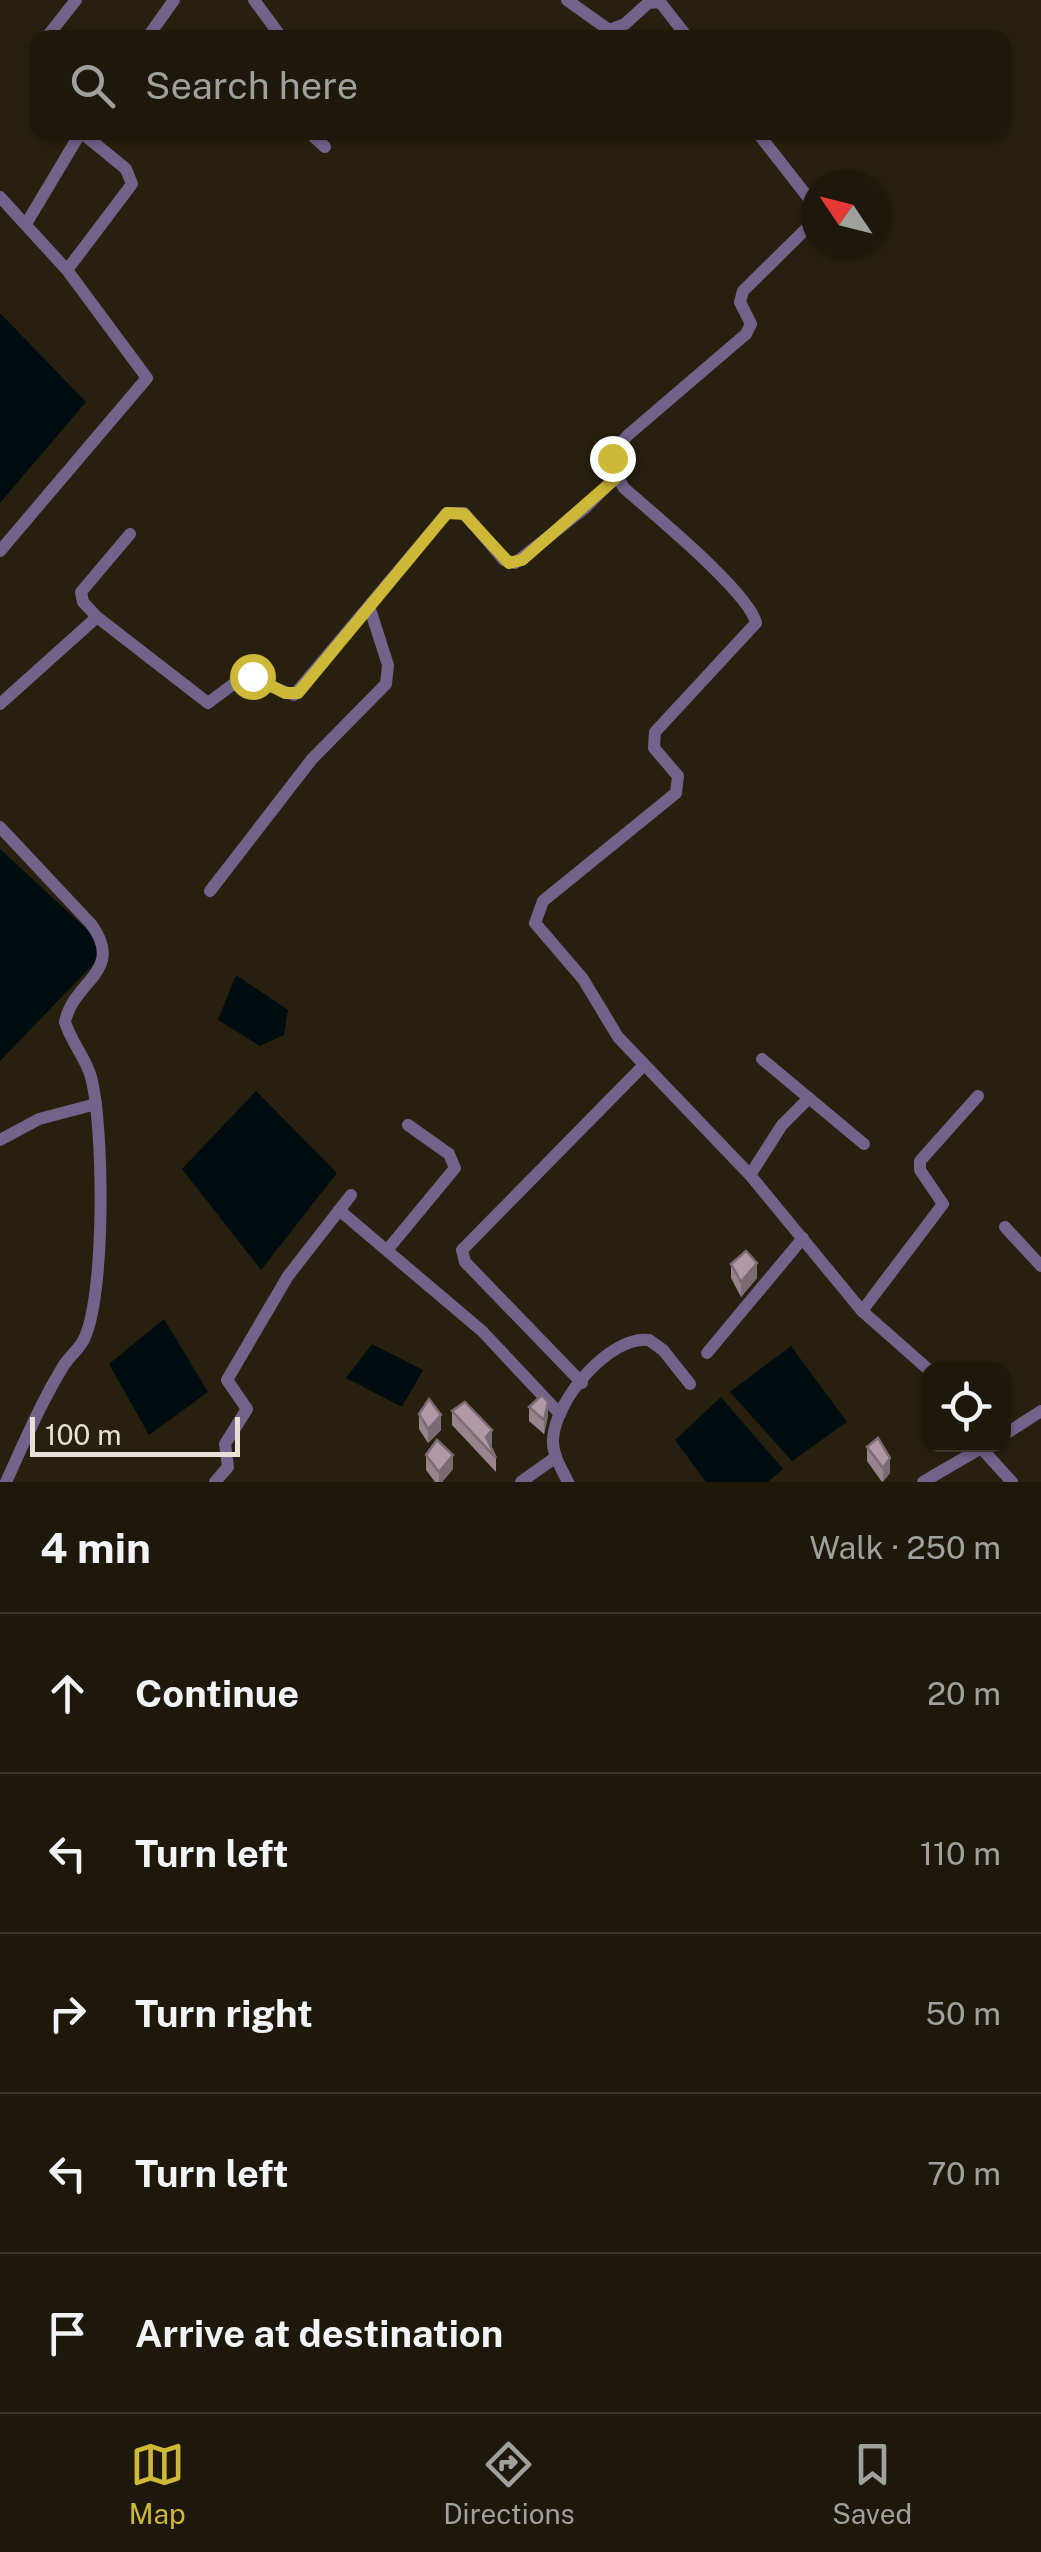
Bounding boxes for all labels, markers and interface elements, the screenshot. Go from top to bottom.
search box [30,30,1011,140]
icon: search [65,58,120,113]
text: Search here [145,63,358,108]
north arrow [801,170,891,260]
route end [590,436,636,482]
route start [230,654,276,700]
map controls [921,1362,1011,1452]
button: locate [921,1362,1011,1452]
scale bar [30,1412,240,1456]
text: 100 m [45,1418,122,1451]
text: 4 min [40,1523,151,1572]
text: Walk · 250 m [809,1529,1001,1566]
icon: ahead [40,1666,95,1721]
text: Continue [135,1671,299,1716]
text: 20 m [927,1675,1001,1712]
icon: left [40,1826,95,1881]
text: Turn left [135,1831,289,1876]
text: 110 m [920,1835,1001,1872]
icon: right [40,1986,95,2041]
text: Turn right [135,1991,313,2036]
text: 50 m [925,1995,1001,2032]
icon: left [40,2146,95,2201]
text: Turn left [135,2151,289,2196]
text: 70 m [927,2155,1001,2192]
icon: arrive [40,2306,95,2361]
text: Arrive at destination [135,2311,503,2356]
tab: Map [129,2437,186,2530]
tab: Directions [443,2437,575,2530]
tab: Saved [832,2437,912,2530]

